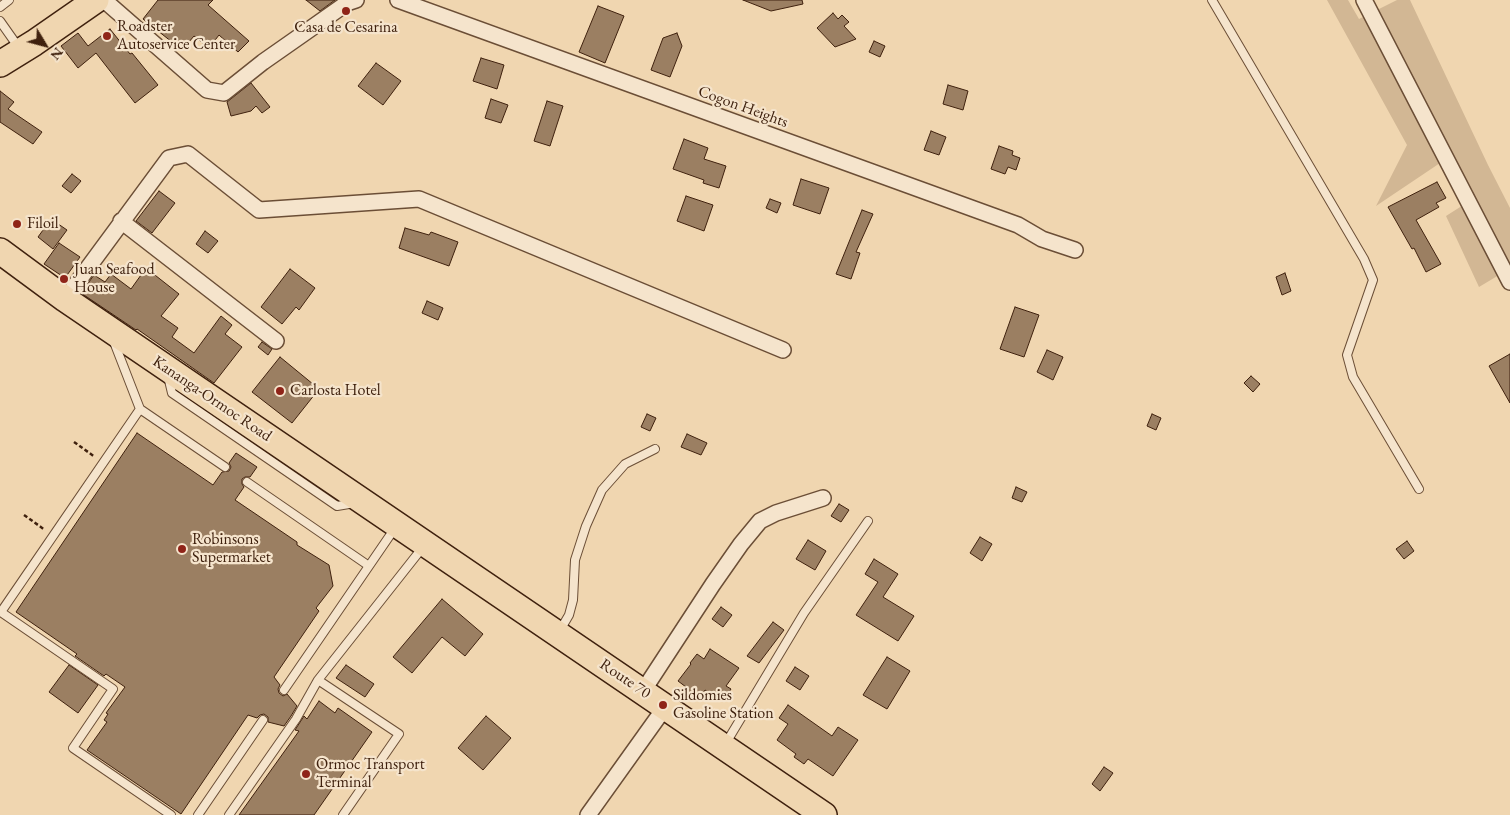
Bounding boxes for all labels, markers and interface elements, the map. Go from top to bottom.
marker: Casa de Cesarina [340,5,352,17]
place label: Roadster Autoservice Center [117,17,235,55]
place label: Casa de Cesarina [294,18,398,38]
north arrow [20,20,70,70]
marker: Roadster Autoservice Center [101,30,113,42]
text: N [46,44,68,64]
street label: Cogon Heights [695,82,791,132]
place label: Filoil [27,214,59,234]
marker: Filoil [11,218,23,230]
place label: Juan Seafood House [74,260,155,298]
marker: Juan Seafood House [58,273,70,285]
street label: Kananga-Ormoc Road [149,352,275,446]
place label: Carlosta Hotel [290,381,381,401]
marker: Carlosta Hotel [274,385,286,397]
place label: Robinsons Supermarket [192,530,271,568]
marker: Robinsons Supermarket [176,543,188,555]
street label: Route 70 [596,655,654,703]
place label: Sildomies Gasoline Station [673,686,774,724]
marker: Sildomies Gasoline Station [657,699,669,711]
place label: Ormoc Transport Terminal [316,755,425,793]
marker: Ormoc Transport Terminal [300,768,312,780]

